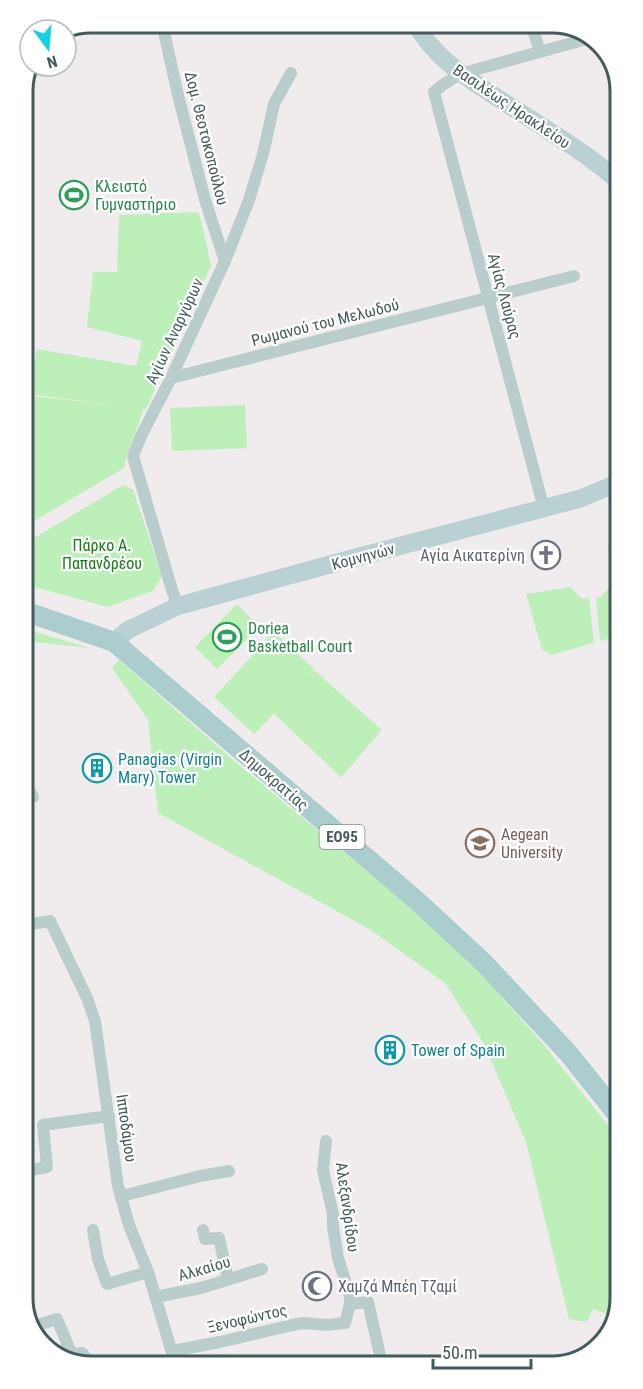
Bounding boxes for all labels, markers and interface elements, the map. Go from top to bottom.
north arrow [18,18,78,78]
text: N [45,51,59,72]
street label: Βασιλέως Ηρακλείου [450,60,574,153]
street label: Δομ. Θεοτοκοπούλου [181,69,232,207]
place label: Κλειστό Γυμναστήριο [95,177,176,214]
sports icon: Κλειστό Γυμναστήριο [58,179,90,211]
street label: Αγίας Λαύρας [484,251,525,341]
street label: Αγίων Αναργύρων [142,275,207,387]
street label: Ρωμανού του Μελωδού [249,295,401,350]
park label: Πάρκο Α. Παπανδρέου [62,536,142,573]
street label: Κομνηνών [330,539,397,574]
church icon: Αγία Αικατερίνη [530,539,562,571]
place label: Αγία Αικατερίνη [420,546,525,565]
place label: Doriea Basketball Court [248,619,353,656]
sports icon: Doriea Basketball Court [211,621,243,653]
street label: Δημοκρατίας [235,744,312,815]
place label: Panagias (Virgin Mary) Tower [118,750,222,787]
building icon: Panagias (Virgin Mary) Tower [81,752,113,784]
road number: ΕΟ95 [320,825,364,849]
place label: Aegean University [501,825,563,862]
school or university icon: Aegean University [464,827,496,859]
building icon: Tower of Spain [374,1034,406,1066]
place label: Tower of Spain [411,1041,505,1060]
street label: Ιπποδάμου [112,1093,141,1163]
street label: Αλεξανδρίδου [332,1161,363,1253]
street label: Αλκαίου [176,1252,232,1285]
mosque icon: Χαμζά Μπέη Τζαμί [301,1270,333,1302]
place label: Χαμζά Μπέη Τζαμί [338,1277,457,1296]
street label: Ξενοφώντος [205,1300,289,1337]
scale bar [433,1332,530,1370]
text: 50 m [442,1342,477,1363]

